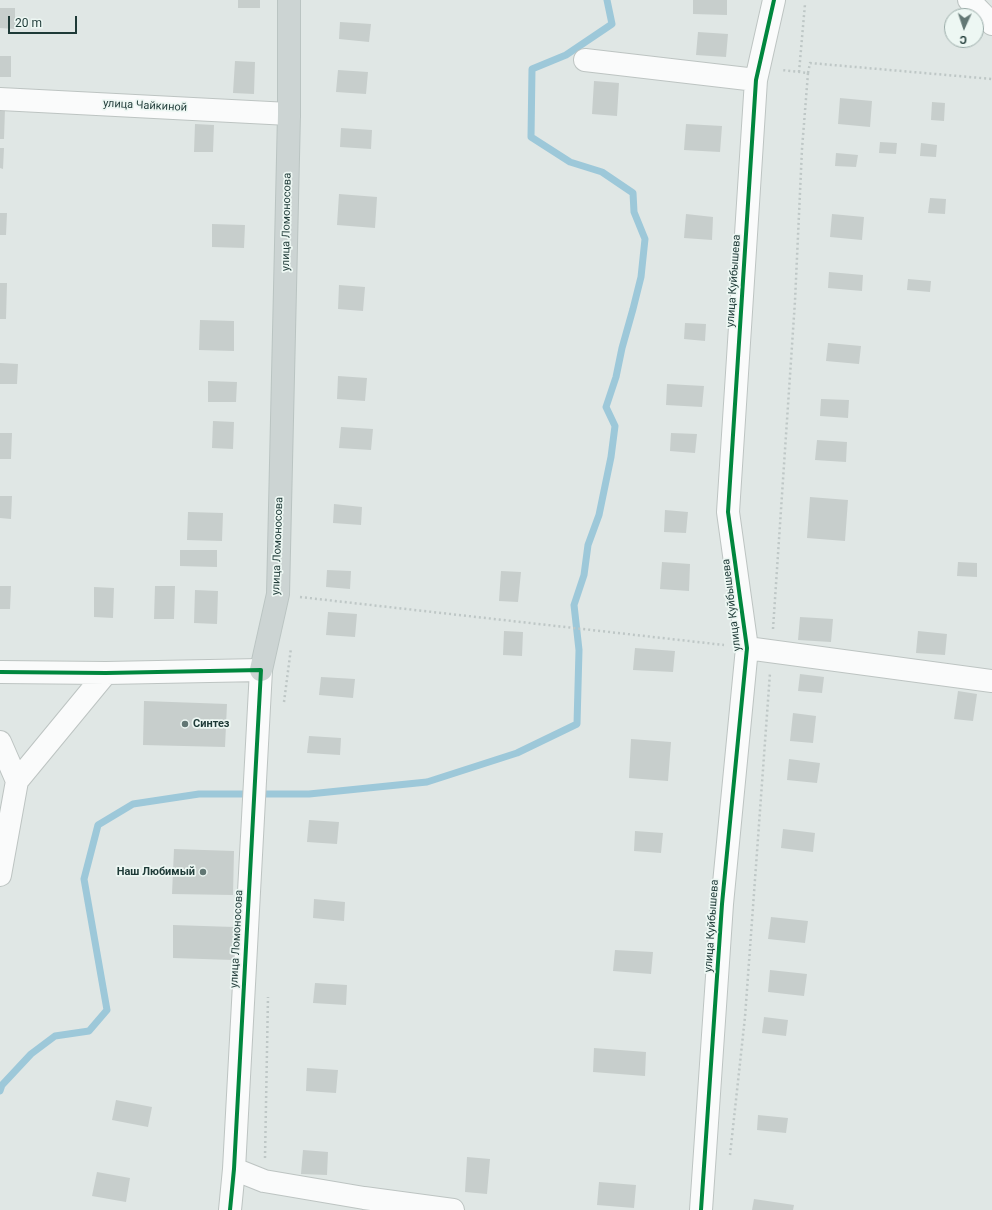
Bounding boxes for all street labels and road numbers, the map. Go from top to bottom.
street label: улица Чайкиной [103,97,187,115]
street label: улица Ломоносова [280,173,294,271]
street label: улица Куйбышева [724,234,744,328]
street label: улица Ломоносова [270,497,286,595]
street label: улица Куйбышева [720,558,744,652]
street label: улица Куйбышева [702,879,722,973]
street label: улица Ломоносова [228,890,246,988]

